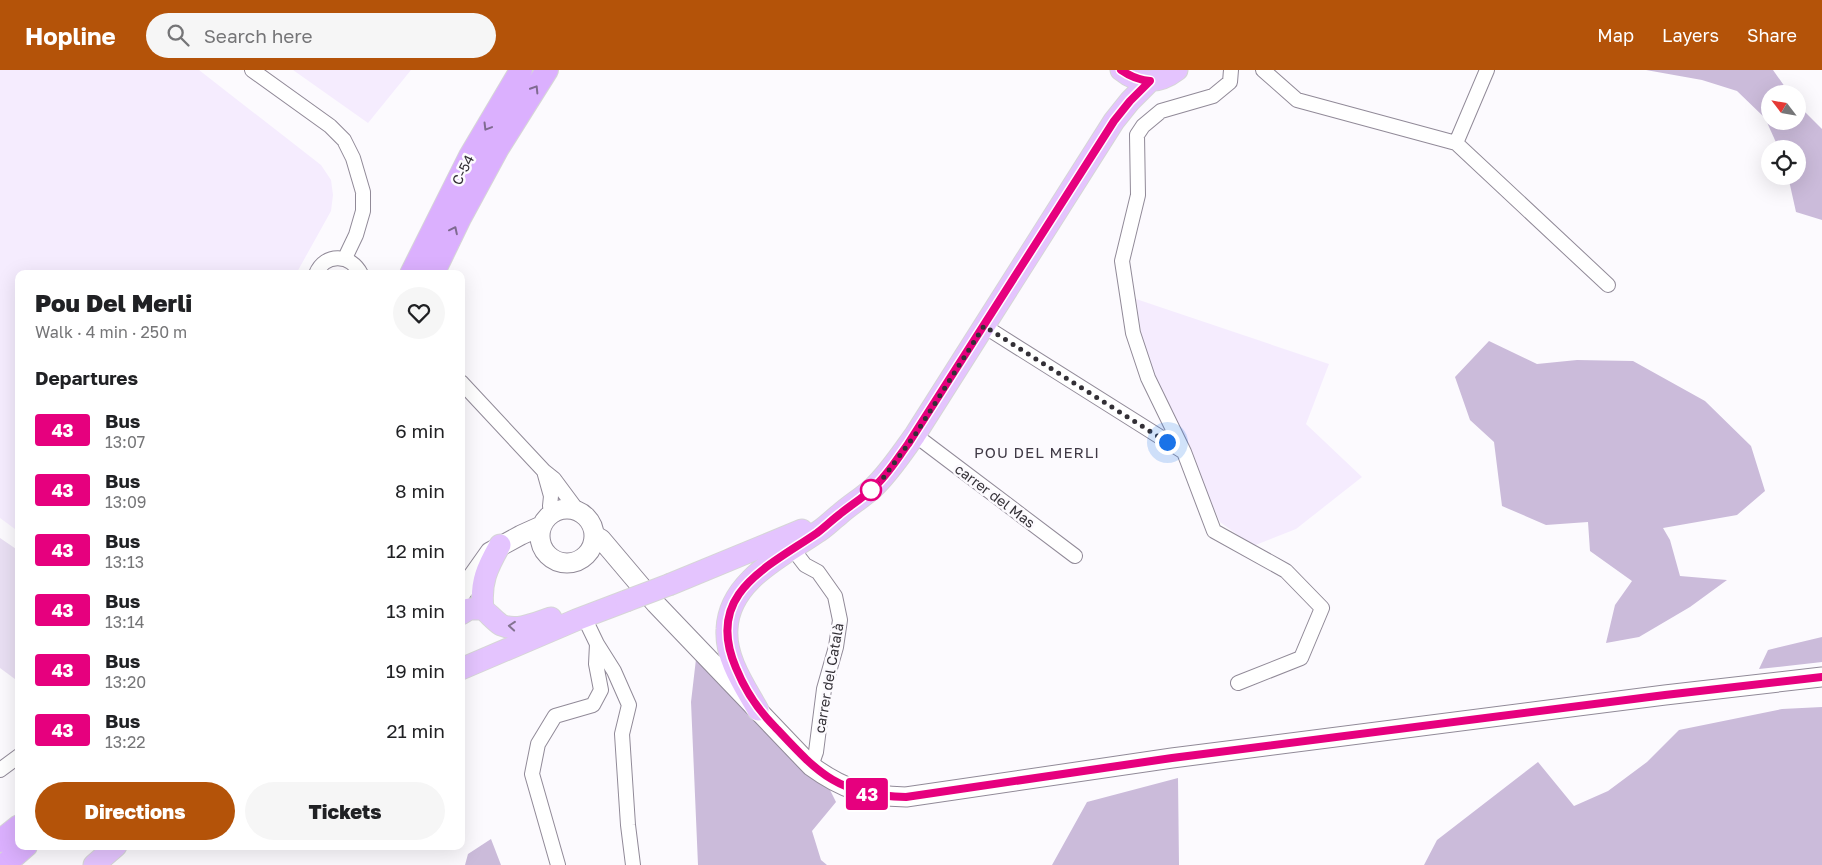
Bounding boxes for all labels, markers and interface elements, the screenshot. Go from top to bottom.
search box [146,13,496,58]
text: Hopline [25,21,116,50]
icon: search [164,21,192,49]
text: Search here [204,24,313,47]
text: Map [1597,24,1634,46]
text: Layers [1662,24,1719,46]
text: Share [1747,24,1797,46]
north arrow [1761,85,1806,130]
map controls [1761,85,1806,185]
one-way arrow [529,86,538,95]
one-way arrow [483,121,493,130]
button: locate [1761,140,1806,185]
street label: C-54 [448,152,477,188]
one-way arrow [448,226,458,235]
button: heart [393,287,445,339]
text: Pou Del Merli [35,288,192,317]
text: Walk · 4 min · 250 m [35,322,187,342]
text: Departures [35,366,138,389]
text: Bus [105,409,140,432]
text: 43 [51,419,74,441]
text: 6 min [395,419,445,442]
your location [1155,430,1180,455]
text: 13:07 [105,432,145,452]
district label: POU DEL MERLI [974,443,1100,461]
street label: carrer del Mas [952,460,1039,531]
text: Bus [105,469,140,492]
text: 43 [51,479,74,501]
text: 8 min [395,479,445,502]
unlabelled marker [860,479,882,501]
text: 13:09 [105,492,147,512]
text: Bus [105,529,140,552]
text: 43 [51,539,74,561]
text: 12 min [386,539,445,562]
text: 13:13 [105,552,144,572]
text: Bus [105,589,140,612]
text: 43 [51,599,74,621]
text: 13 min [386,599,445,622]
text: 13:14 [105,612,144,632]
one-way arrow [507,621,515,632]
street label: carrer del Català [810,622,847,734]
text: Bus [105,649,140,672]
text: 43 [51,659,74,681]
text: 19 min [386,659,445,682]
text: 13:20 [105,672,146,692]
text: Bus [105,709,140,732]
text: 43 [51,719,74,741]
text: 21 min [386,719,445,742]
text: 13:22 [105,732,145,752]
line badge: 43 [844,778,890,810]
button: Directions [35,782,235,840]
button: Tickets [245,782,445,840]
text: 43 [856,783,878,805]

